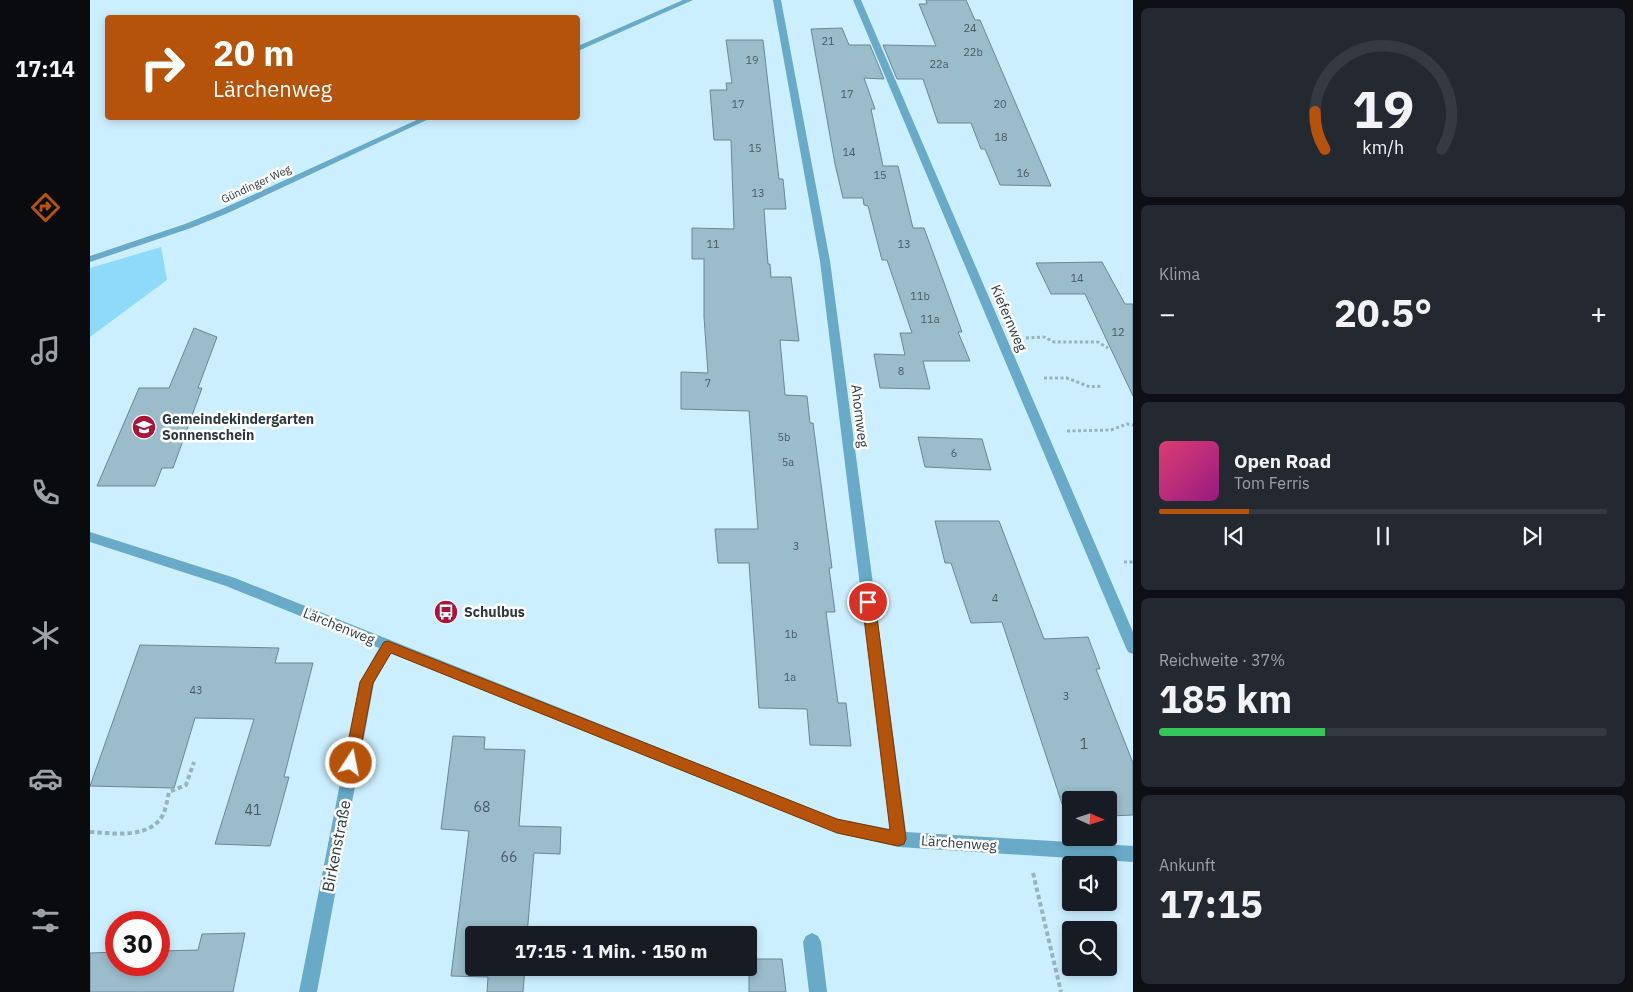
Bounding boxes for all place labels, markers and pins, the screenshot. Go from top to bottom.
place label: Gemeindekindergarten Sonnenschein [162,410,314,444]
school or university icon: Gemeindekindergarten Sonnenschein [131,414,157,440]
pin [847,581,889,623]
bus stop icon: Schulbus [433,599,459,625]
place label: Schulbus [464,603,525,621]

